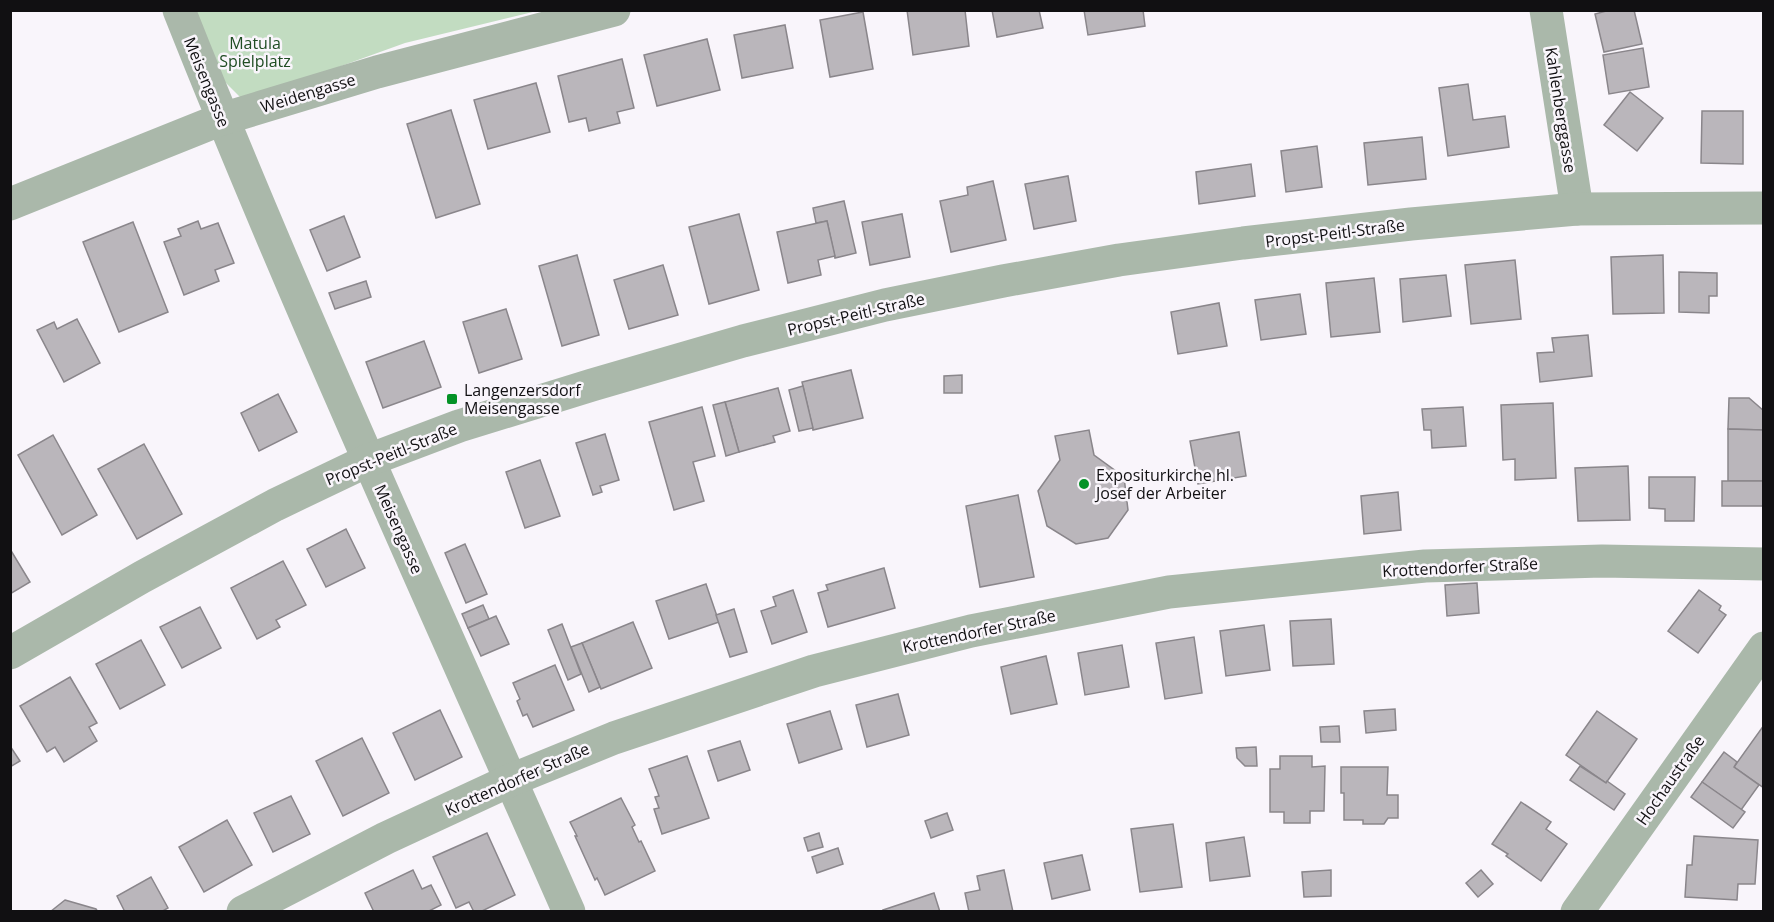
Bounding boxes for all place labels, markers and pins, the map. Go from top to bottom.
place label: Langenzersdorf Meisengasse [464,379,582,419]
marker: Langenzersdorf Meisengasse [445,392,459,406]
place label: Expositurkirche hl. Josef der Arbeiter [1094,464,1234,504]
marker: Expositurkirche hl. Josef der Arbeiter [1077,477,1091,491]

